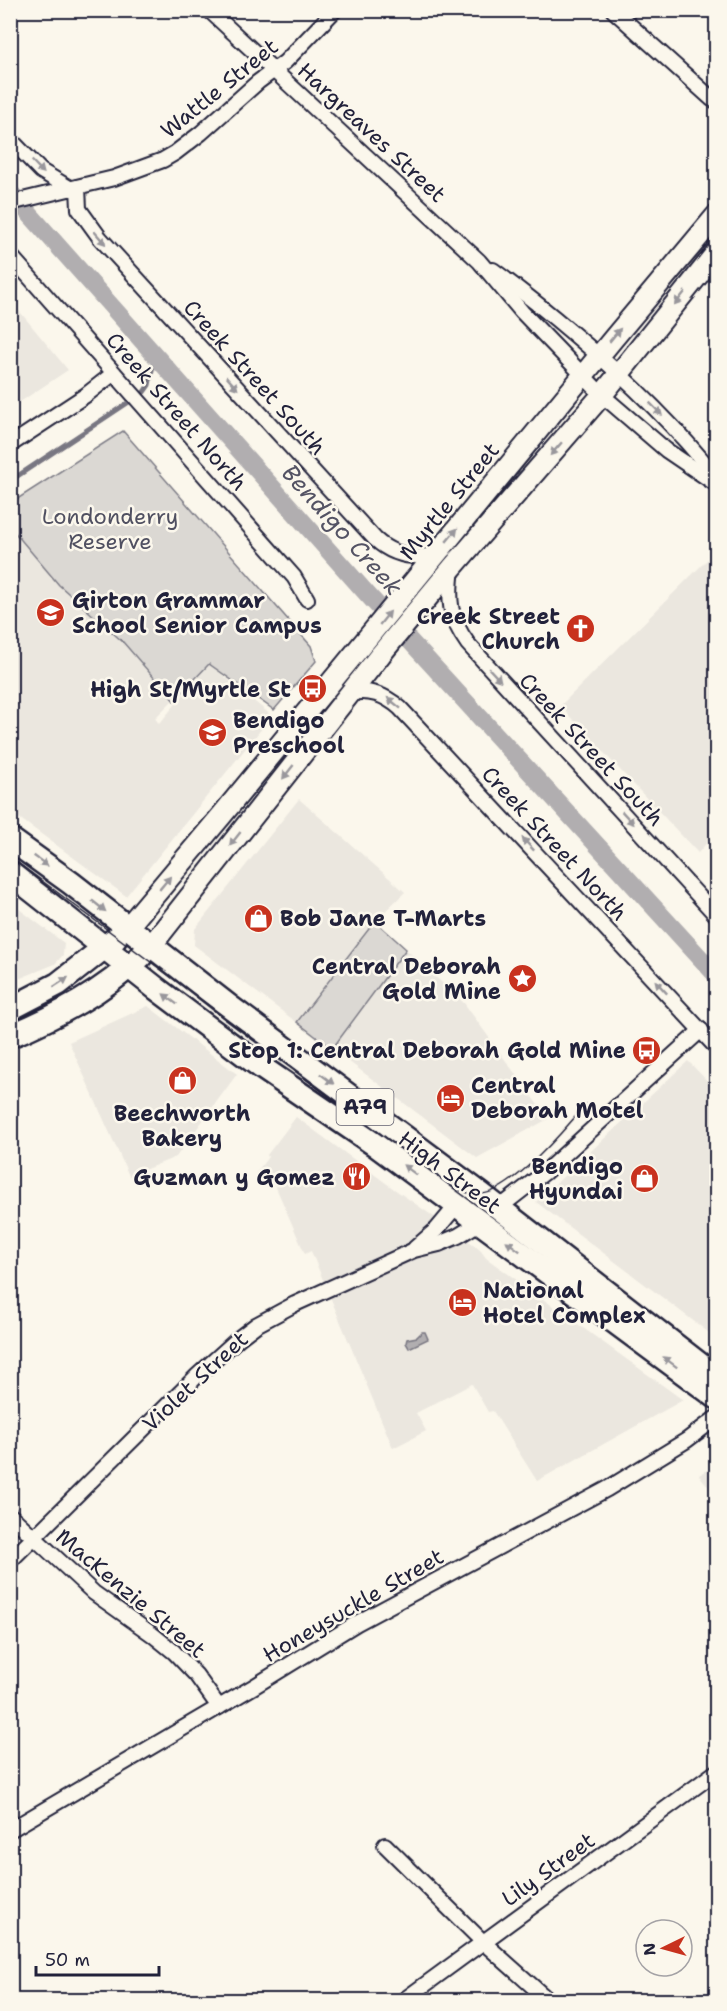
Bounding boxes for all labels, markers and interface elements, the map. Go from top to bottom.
street label: Wattle Street [155,32,284,145]
street label: Hargreaves Street [291,56,452,209]
one-way arrow [31,159,45,173]
one-way arrow [94,230,107,246]
one-way arrow [673,290,686,306]
street label: Creek Street South [177,293,332,461]
street label: Creek Street North [100,326,254,497]
one-way arrow [609,327,622,343]
one-way arrow [225,375,239,390]
one-way arrow [649,402,663,417]
street label: Myrtle Street [393,436,506,566]
one-way arrow [550,441,563,456]
water label: Bendigo Creek [274,457,410,603]
park label: Londonderry Reserve [42,502,178,556]
one-way arrow [445,528,458,543]
place label: Girton Grammar School Senior Campus [72,586,322,640]
school or university icon: Girton Grammar School Senior Campus [35,597,67,629]
place label: Creek Street Church [417,602,560,656]
one-way arrow [378,611,391,626]
church icon: Creek Street Church [565,613,597,645]
street label: Creek Street South [513,666,670,832]
one-way arrow [488,667,501,682]
bus stop icon: High St/Myrtle St [296,673,328,705]
place label: High St/Myrtle St [90,675,291,704]
one-way arrow [386,697,401,710]
place label: Bendigo Preschool [233,706,345,760]
school or university icon: Bendigo Preschool [196,717,228,749]
street label: Creek Street North [475,760,634,927]
one-way arrow [282,765,294,780]
one-way arrow [620,811,634,825]
one-way arrow [230,832,242,847]
one-way arrow [521,838,535,852]
one-way arrow [32,855,48,867]
one-way arrow [158,876,171,891]
one-way arrow [91,899,106,911]
shop icon: Bob Jane T-Marts [243,902,275,934]
place label: Bob Jane T-Marts [280,904,486,933]
place label: Central Deborah Gold Mine [312,952,501,1006]
place icon: Central Deborah Gold Mine [506,963,538,995]
one-way arrow [52,976,68,988]
one-way arrow [655,980,668,995]
one-way arrow [163,993,178,1005]
bus stop icon: Stop 1: Central Deborah Gold Mine [631,1034,663,1066]
place label: Stop 1: Central Deborah Gold Mine [228,1036,626,1065]
shop icon: Beechworth Bakery [166,1065,198,1097]
place label: Central Deborah Motel [471,1071,644,1125]
one-way arrow [320,1073,335,1085]
hotel icon: Central Deborah Motel [434,1082,466,1114]
road number: A79 [336,1089,394,1125]
place label: Beechworth Bakery [114,1099,251,1153]
street label: High Street [393,1124,507,1220]
place label: Bendigo Hyundai [529,1152,623,1206]
restaurant icon: Guzman y Gomez [340,1161,372,1193]
place label: Guzman y Gomez [133,1163,335,1192]
shop icon: Bendigo Hyundai [628,1163,660,1195]
one-way arrow [402,1164,418,1176]
one-way arrow [506,1240,522,1252]
place label: National Hotel Complex [483,1276,646,1330]
hotel icon: National Hotel Complex [446,1287,478,1319]
street label: Violet Street [136,1325,254,1438]
one-way arrow [662,1357,677,1369]
street label: MacKenzie Street [50,1522,212,1665]
street label: Honeysuckle Street [258,1542,449,1669]
street label: Lily Street [496,1826,601,1913]
north arrow [634,1918,694,1978]
scale bar [36,1939,159,1977]
text: N [639,1942,661,1956]
text: 50 m [45,1948,90,1972]

